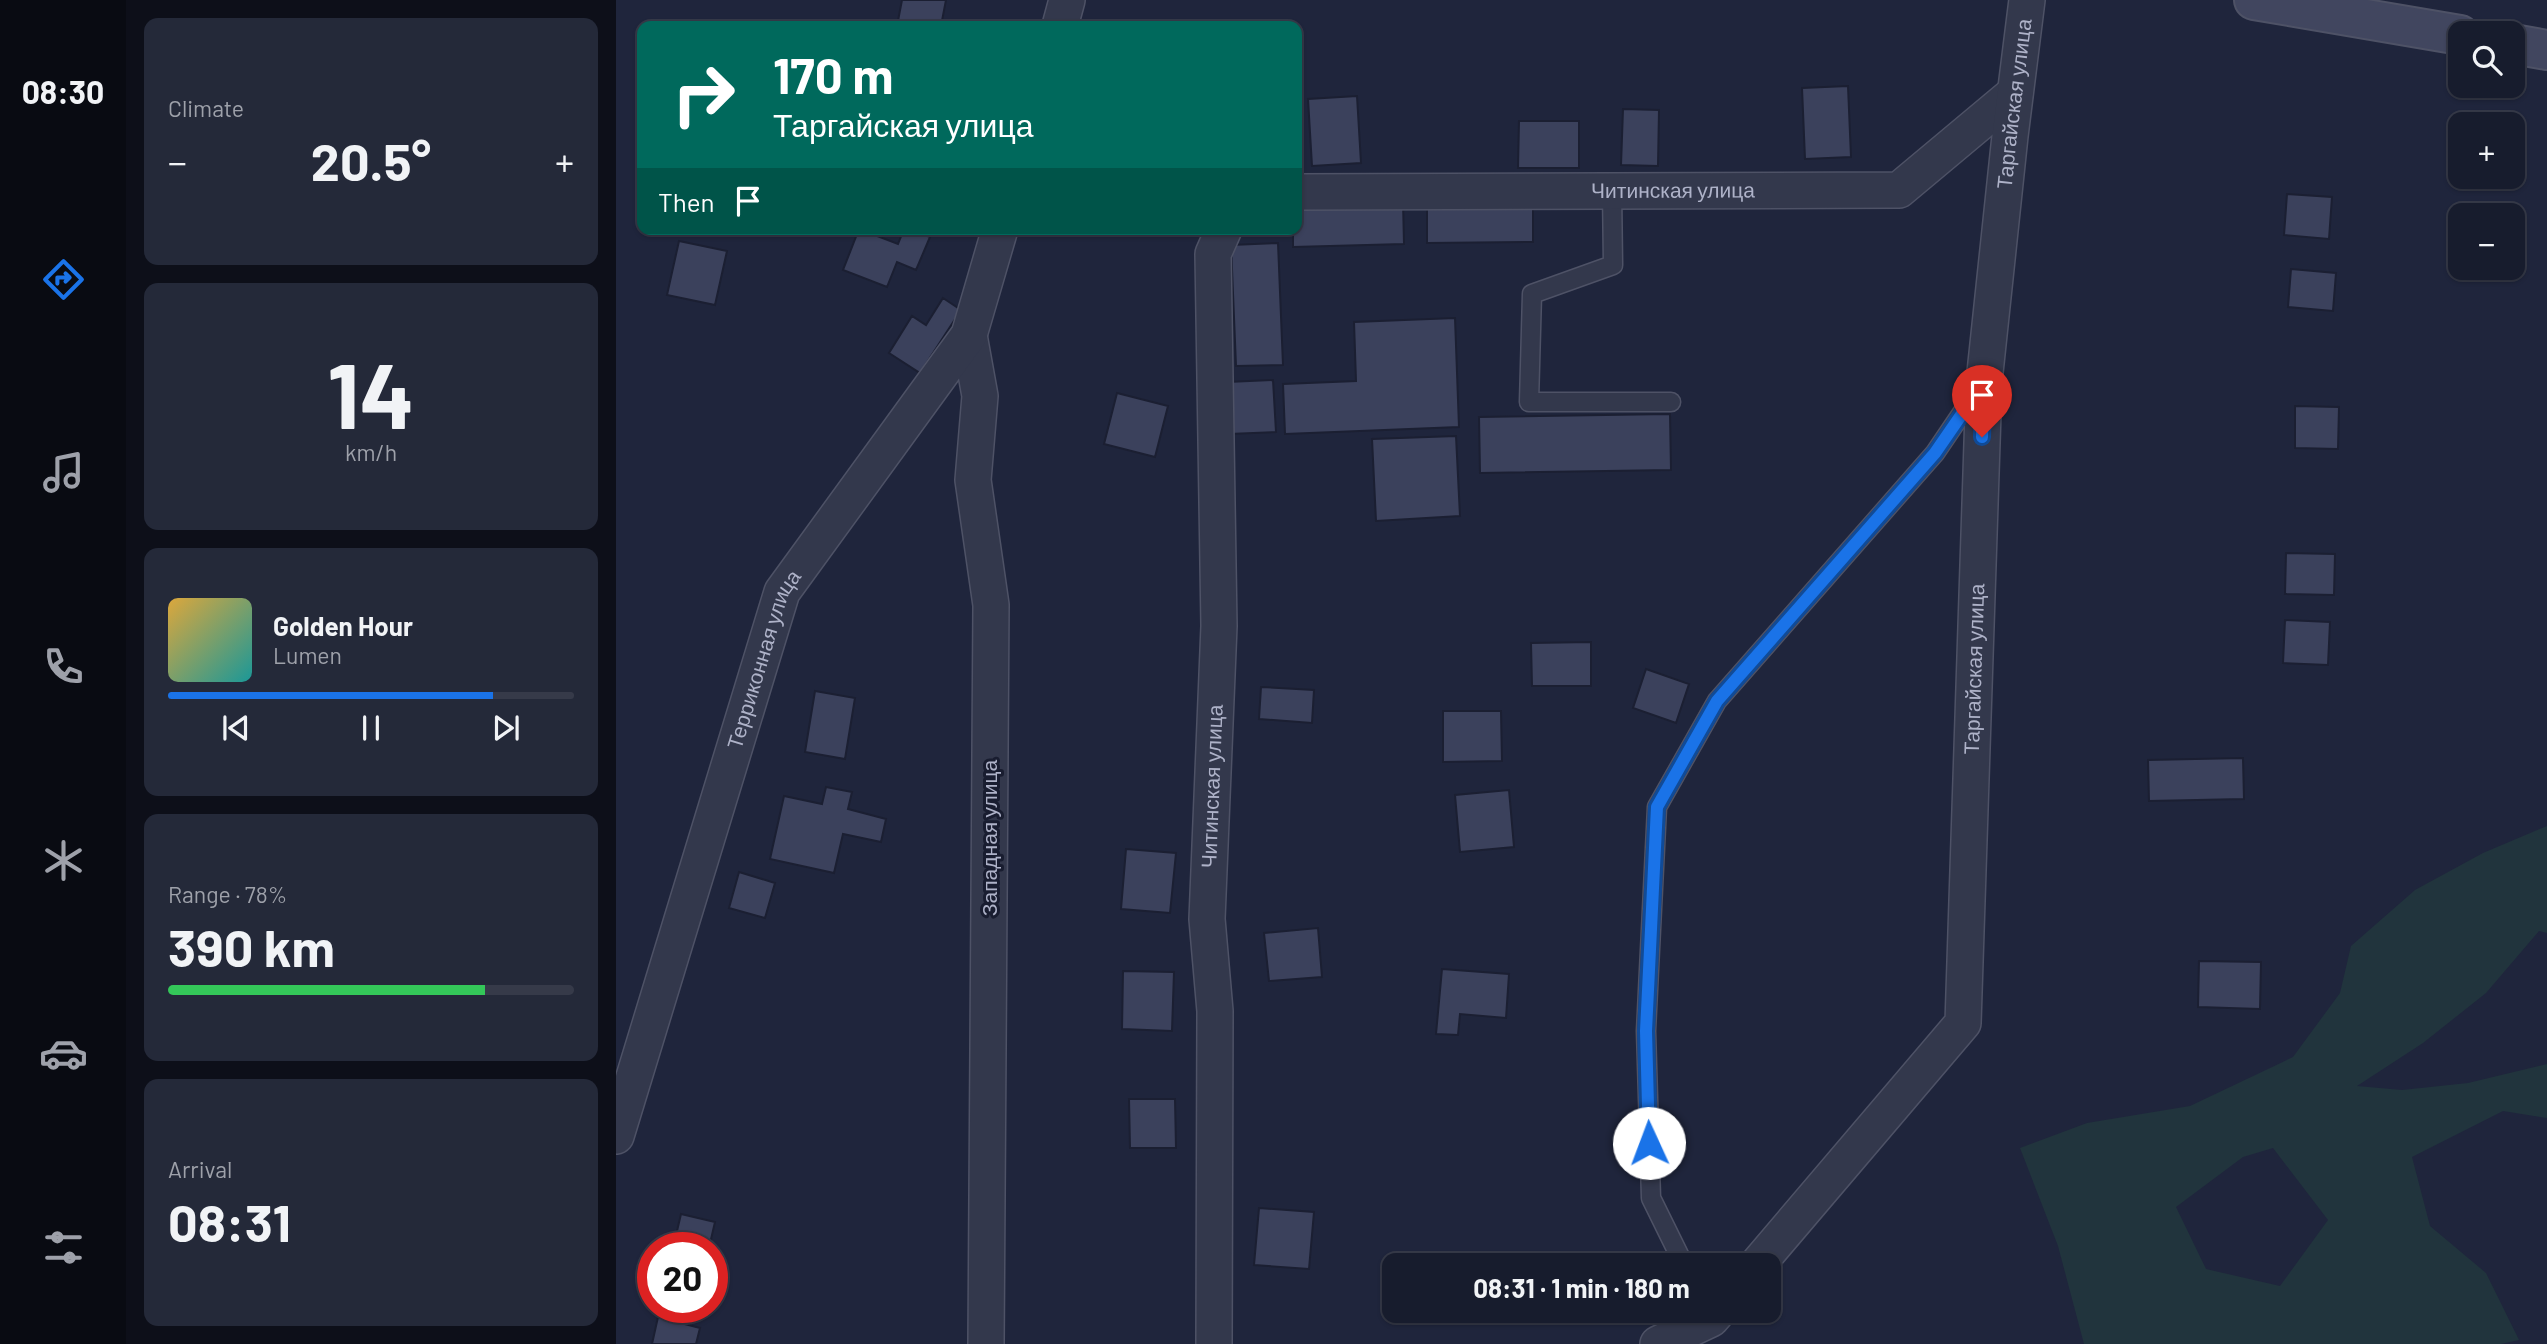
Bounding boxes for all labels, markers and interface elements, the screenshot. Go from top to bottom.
street label: Таргайская улица [1991,17,2036,190]
map controls [2448,21,2525,280]
button: search [2448,21,2525,98]
text: 170 m [773,45,893,104]
icon: right [658,49,749,140]
text: 08:30 [22,72,104,110]
text: Climate [168,94,244,122]
text: Таргайская улица [773,105,1034,143]
button: + [2448,112,2525,189]
text: 20.5° [311,129,431,191]
text: − [168,138,187,184]
text: + [555,138,574,184]
street label: Читинская улица [1591,176,1755,202]
icon: arrive [729,182,767,220]
text: Then [658,186,715,217]
button: − [2448,203,2525,280]
icon: directions [39,255,88,304]
text: 14 [327,338,415,447]
pin [1952,365,2012,437]
icon: arrive [1963,376,2001,414]
text: km/h [345,438,397,466]
icon: music [39,448,88,497]
street label: Терриконная улица [721,564,805,752]
street label: Таргайская улица [1958,583,1988,755]
text: Golden Hour [273,610,413,641]
text: Lumen [273,641,342,669]
icon: phone [39,642,88,691]
street label: Читинская улица [1195,704,1227,869]
icon: previous [217,709,255,747]
icon: pause [352,709,390,747]
icon: next [487,709,525,747]
street label: Западная улица [976,760,1001,916]
icon: climate [39,836,88,885]
text: Range · 78% [168,880,287,908]
text: 390 km [168,915,335,977]
icon: car [39,1029,88,1078]
position arrow [1612,1106,1686,1180]
text: Arrival [168,1155,232,1183]
text: 08:31 [168,1190,291,1252]
icon: filters [39,1223,88,1272]
speed limit sign: 20 [637,1232,728,1323]
text: 08:31 · 1 min · 180 m [1473,1272,1690,1303]

